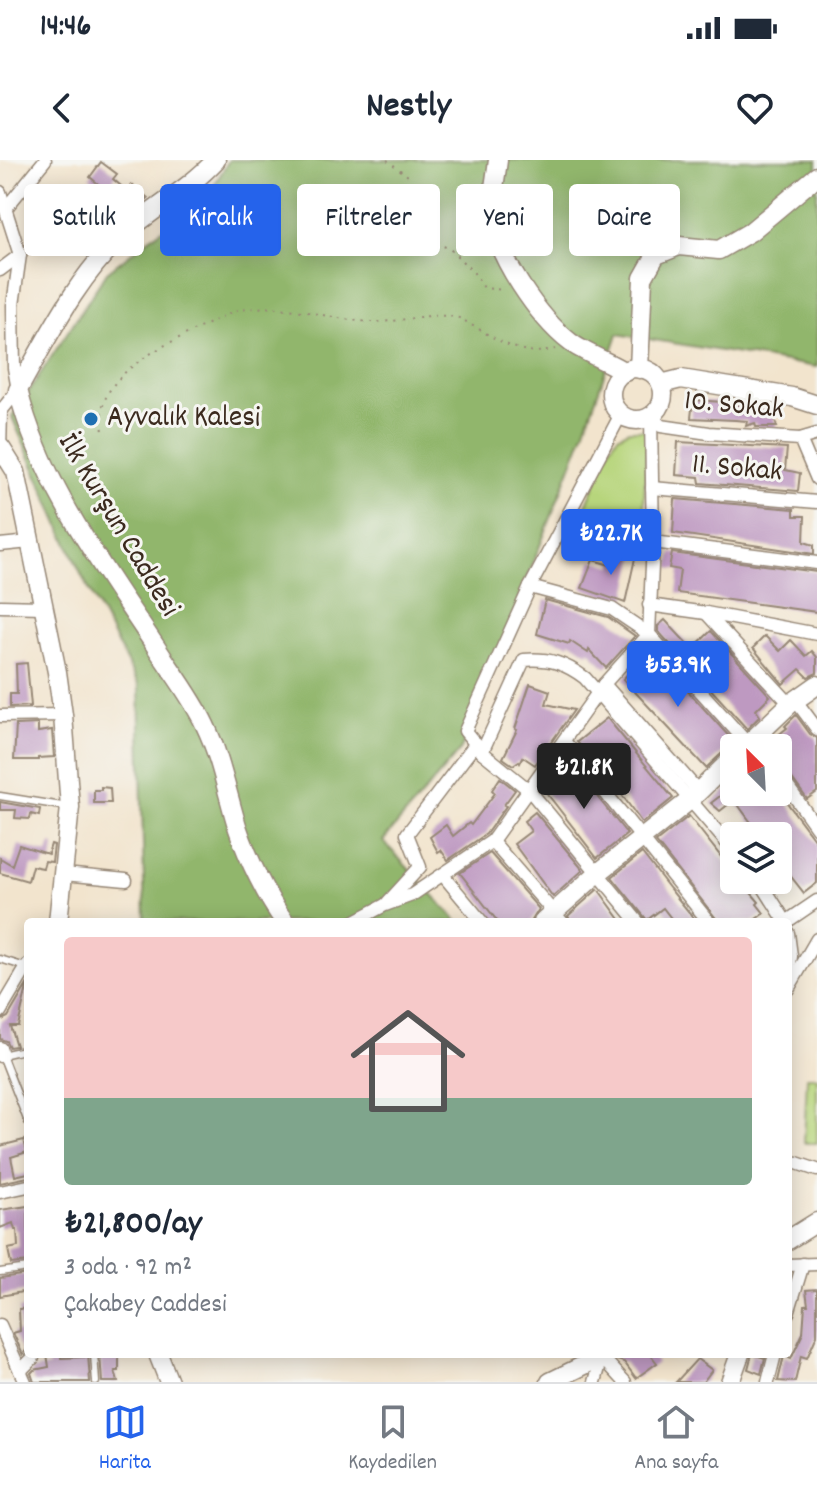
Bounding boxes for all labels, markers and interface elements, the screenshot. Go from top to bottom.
text: 14:46 [40,7,91,50]
text: Nestly [366,82,451,134]
icon: back [40,86,84,130]
icon: heart [733,86,777,130]
chip: Satılık [24,184,144,256]
chip: Kiralık [160,184,281,256]
chip: Filtreler [297,184,440,256]
chip: Yeni [456,184,553,256]
chip: Daire [569,184,680,256]
street label: 10. Sokak [682,381,786,433]
place label: Ayvalık Kalesi [107,398,260,441]
marker: Ayvalık Kalesi [82,410,100,428]
street label: İlk Kurşun Caddesi [45,426,189,626]
street label: 11. Sokak [690,445,784,495]
pin: ₺22.7K [546,509,676,577]
text: ₺22.7K [579,516,643,553]
pin: ₺53.9K [613,641,743,709]
text: ₺53.9K [645,648,711,685]
north arrow [720,734,792,806]
map controls [720,734,792,894]
pin: ₺21.8K [519,743,649,811]
text: ₺21.8K [555,750,613,787]
button: layers [720,822,792,894]
icon: home [336,989,480,1133]
text: ₺21,800/ay [64,1201,202,1250]
text: 3 oda · 92 m² [64,1250,192,1287]
text: Çakabey Caddesi [64,1287,227,1324]
tab: Harita [99,1400,151,1479]
tab: Kaydedilen [348,1400,437,1479]
tab: Ana sayfa [634,1400,718,1479]

